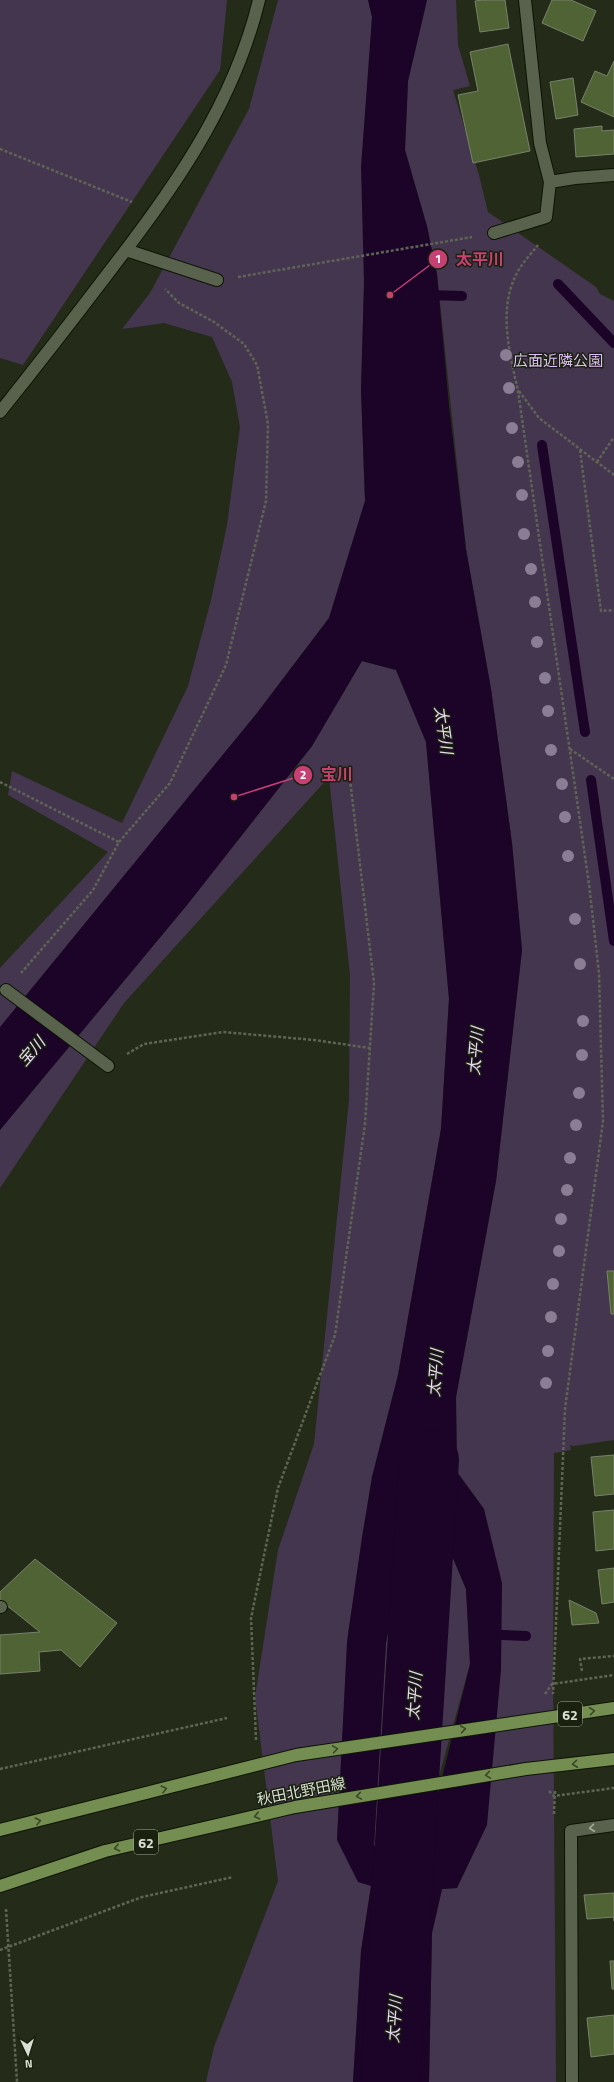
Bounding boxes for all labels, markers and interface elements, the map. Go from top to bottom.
callout: 太平川 [428,245,512,273]
text: 太平川 [456,247,504,271]
text: 1 [435,249,441,268]
park label: 広面近隣公園 [513,349,603,372]
water label: 太平川 [429,705,460,757]
callout: 宝川 [293,761,361,789]
text: 宝川 [321,762,353,786]
text: 2 [300,765,306,784]
water label: 太平川 [461,1024,489,1076]
water label: 宝川 [11,1030,52,1071]
water label: 太平川 [421,1346,449,1398]
water label: 太平川 [400,1669,428,1721]
road number: 62 [558,1702,582,1726]
one-way arrow [589,1707,595,1716]
one-way arrow [460,1726,466,1734]
one-way arrow [332,1745,338,1754]
one-way arrow [572,1759,578,1768]
street label: 秋田北野田線 [255,1771,347,1811]
one-way arrow [485,1771,491,1779]
one-way arrow [161,1785,167,1793]
one-way arrow [356,1792,362,1800]
one-way arrow [254,1811,260,1819]
one-way arrow [35,1817,41,1825]
one-way arrow [589,1823,596,1832]
road number: 62 [134,1830,158,1854]
one-way arrow [114,1844,120,1852]
water label: 太平川 [380,1992,408,2044]
north arrow [8,2034,48,2074]
text: N [24,2056,33,2072]

